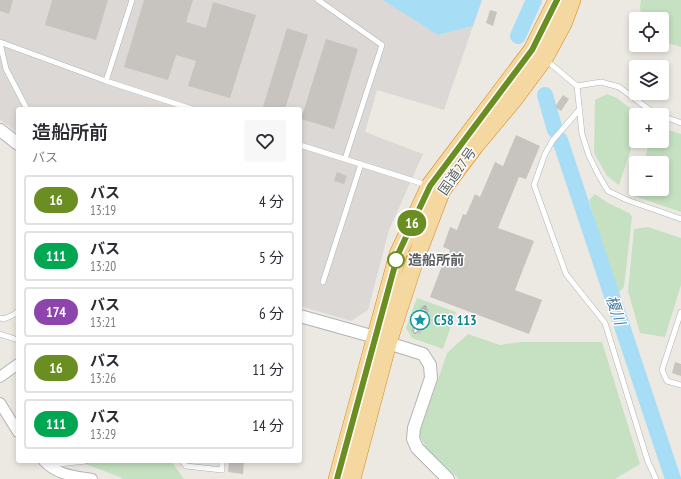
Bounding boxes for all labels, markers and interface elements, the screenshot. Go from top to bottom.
map controls [629,12,669,196]
button: locate [629,12,669,52]
button: layers [629,60,669,100]
button: + [629,108,669,148]
text: 造船所前 [32,120,108,144]
button: heart [244,120,286,162]
street label: 国道27号 [434,143,480,199]
text: バス [32,149,58,166]
button: − [629,156,669,196]
text: バス [90,183,120,202]
text: 16 [49,191,63,209]
text: 4 分 [259,192,284,211]
text: 13:19 [90,202,116,219]
line badge: 16 [394,210,430,236]
text: 16 [405,214,419,232]
text: バス [90,239,120,258]
text: 111 [46,247,66,265]
text: 5 分 [259,248,284,267]
marker: 造船所前 [387,251,405,269]
place label: 造船所前 [408,251,464,269]
text: 13:20 [90,258,116,275]
water label: 榎川 [602,293,631,329]
text: バス [90,295,120,314]
text: 174 [46,303,66,321]
text: 6 分 [259,304,284,323]
place icon: C58 113 [409,309,431,331]
place label: C58 113 [434,311,477,329]
text: 13:21 [90,314,116,331]
text: バス [90,351,120,370]
text: 16 [49,359,63,377]
text: 11 分 [252,360,284,379]
text: 13:26 [90,370,116,387]
text: バス [90,407,120,426]
text: 111 [46,415,66,433]
text: 14 分 [252,416,284,435]
text: 13:29 [90,426,116,443]

